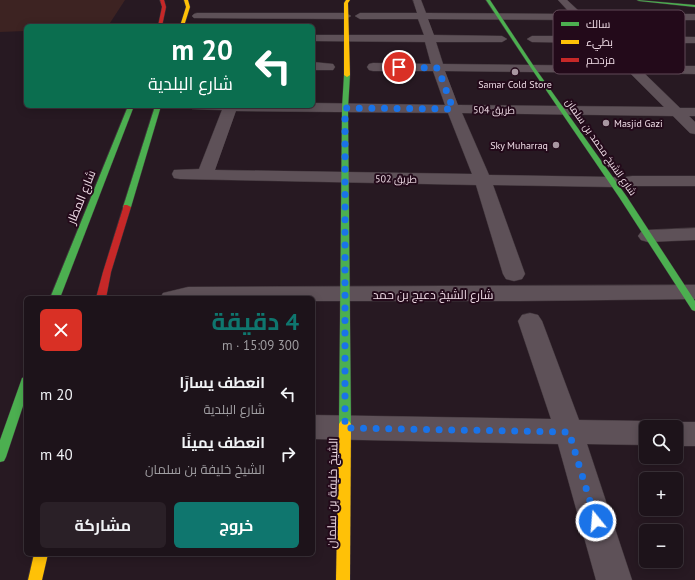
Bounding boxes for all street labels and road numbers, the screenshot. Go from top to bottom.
street label: شارع الشيخ محمد بن سلمان [563,96,639,198]
street label: طريق 504 [473,103,515,117]
street label: شارع المطار [63,168,100,227]
street label: طريق 502 [375,172,417,186]
street label: شارع الشيخ دعيج بن حمد [373,287,493,303]
street label: الشيخ خليفة بن سلمان [324,437,341,549]

